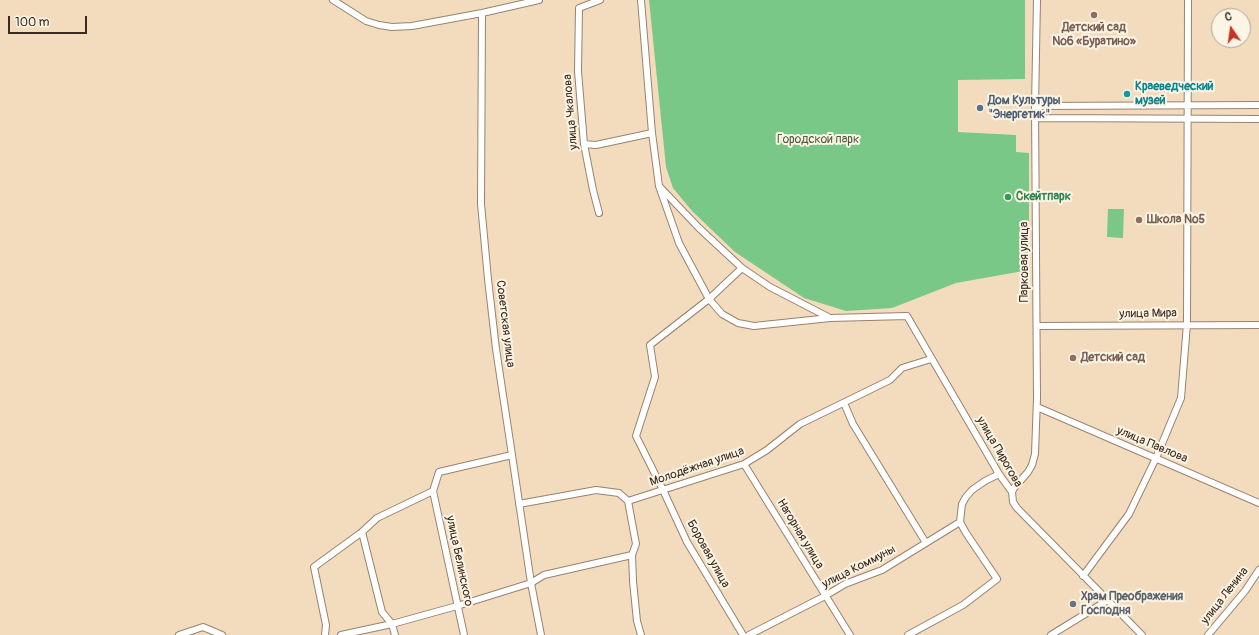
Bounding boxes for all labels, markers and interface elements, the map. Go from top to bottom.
scale bar [10,8,89,34]
north arrow [1211,8,1251,48]
marker: Детский сад №6 «Буратино» [1089,10,1099,20]
text: С [1224,10,1233,24]
text: 100 m [15,15,49,30]
place label: Детский сад №6 «Буратино» [1052,21,1136,49]
street label: улица Чкалова [561,74,581,150]
place label: Краеведческий музей [1135,80,1213,108]
marker: Краеведческий музей [1122,89,1132,99]
place label: Дом Культуры "Энергетик" [988,94,1061,122]
marker: Дом Культуры "Энергетик" [975,103,985,113]
park label: Городской парк [777,133,859,147]
place label: Скейтпарк [1016,190,1071,204]
marker: Скейтпарк [1003,192,1013,202]
place label: Школа №5 [1147,213,1205,227]
marker: Школа №5 [1134,215,1144,225]
street label: Парковая улица [1018,222,1032,302]
street label: Советская улица [493,280,517,368]
street label: улица Мира [1119,306,1177,322]
place label: Детский сад [1081,351,1145,365]
marker: Детский сад [1068,353,1078,363]
street label: улица Пирогова [973,414,1025,490]
street label: улица Павлова [1114,424,1190,466]
street label: Молодёжная улица [648,444,746,490]
street label: Нагорная улица [773,496,827,572]
street label: улица Белинского [442,514,476,608]
street label: Боровая улица [683,518,733,590]
street label: улица Коммуны [820,542,898,592]
street label: улица Ленина [1198,565,1252,627]
place label: Храм Преображения Господня [1081,590,1183,618]
marker: Храм Преображения Господня [1068,599,1078,609]

